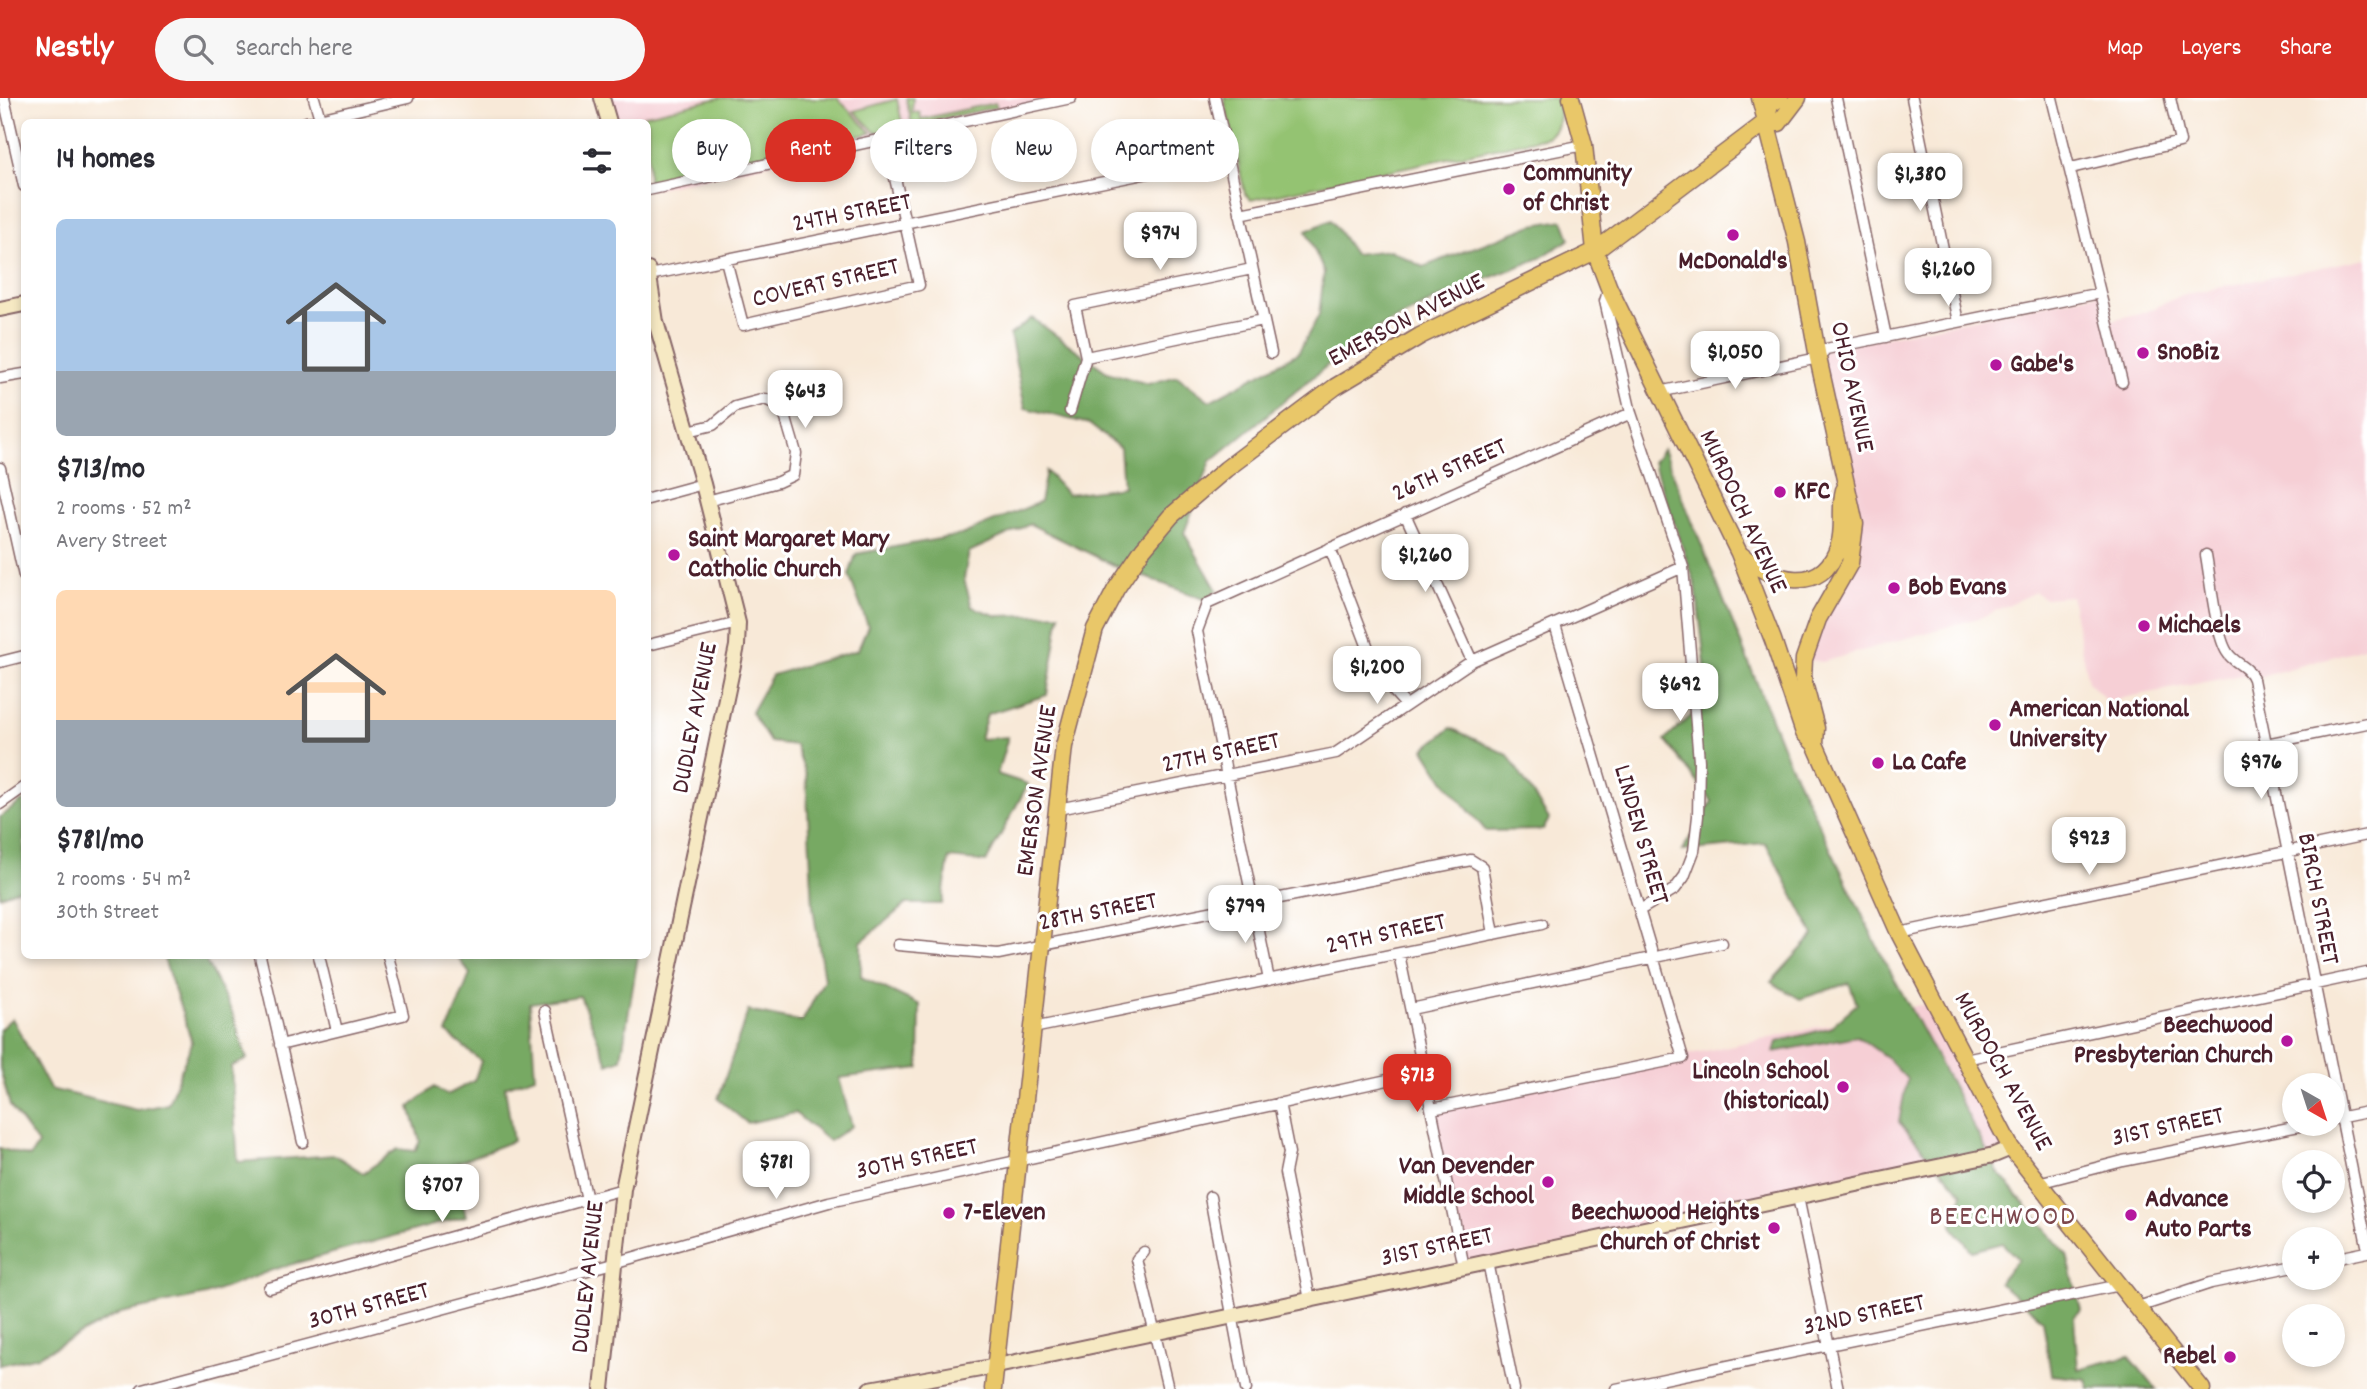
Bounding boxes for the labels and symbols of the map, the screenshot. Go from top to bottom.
pin: $1,380 [1863,153,1977,213]
place label: Community of Christ [1523,156,1633,223]
marker: Community of Christ [1501,181,1517,197]
street label: 24TH STREET [789,184,915,244]
pin: $974 [1119,212,1201,272]
marker: McDonald's [1725,227,1741,243]
place label: McDonald's [1678,244,1788,281]
pin: $1,260 [1891,248,2005,308]
street label: COVERT STREET [749,249,904,319]
street label: EMERSON AVENUE [1322,264,1492,378]
street label: OHIO AVENUE [1819,318,1883,456]
pin: $1,050 [1678,331,1792,391]
place label: SnoBiz [2157,335,2220,372]
marker: SnoBiz [2135,345,2151,361]
place label: Gabe's [2010,347,2074,384]
marker: Gabe's [1988,357,2004,373]
pin: $643 [764,370,846,430]
street label: MURDOCH AVENUE [1688,424,1796,600]
street label: 26TH STREET [1387,429,1514,513]
place label: KFC [1794,474,1831,511]
marker: KFC [1772,484,1788,500]
place label: Saint Margaret Mary Catholic Church [688,522,890,589]
pin: $1,260 [1368,534,1482,594]
marker: Saint Margaret Mary Catholic Church [666,547,682,563]
place label: Bob Evans [1908,570,2007,607]
marker: Bob Evans [1886,580,1902,596]
place label: Michaels [2158,608,2241,645]
marker: Michaels [2136,618,2152,634]
street label: DUDLEY AVENUE [663,639,729,797]
pin: $1,200 [1320,646,1434,706]
pin: $692 [1639,664,1721,723]
place label: American National University [2009,692,2190,759]
street label: EMERSON AVENUE [1008,703,1068,879]
marker: American National University [1987,717,2003,733]
street label: 27TH STREET [1159,723,1284,785]
pin: $976 [2220,742,2302,801]
place label: La Cafe [1892,745,1966,782]
marker: La Cafe [1870,755,1886,771]
street label: LINDEN STREET [1602,761,1678,910]
pin: $923 [2048,818,2130,877]
street label: BIRCH STREET [2286,830,2348,969]
street label: 28TH STREET [1036,883,1161,943]
pin: $799 [1204,886,1286,945]
street label: 29TH STREET [1323,904,1450,966]
street label: MURDOCH AVENUE [1943,986,2061,1158]
place label: Beechwood Presbyterian Church [2074,1008,2273,1075]
marker: Beechwood Presbyterian Church [2279,1033,2295,1049]
pin: $713 [1376,1054,1458,1114]
place label: Lincoln School (historical) [1692,1054,1830,1121]
north arrow [2282,1073,2345,1136]
marker: Lincoln School (historical) [1835,1079,1851,1095]
street label: 31ST STREET [2109,1098,2228,1158]
street label: 30TH STREET [853,1129,982,1191]
pin: $781 [735,1142,817,1201]
place label: Van Devender Middle School [1399,1149,1535,1216]
pin: $707 [401,1164,483,1224]
marker: Van Devender Middle School [1540,1174,1556,1190]
place label: Advance Auto Parts [2145,1182,2252,1249]
place label: 7-Eleven [963,1195,1046,1232]
place label: Beechwood Heights Church of Christ [1571,1195,1760,1262]
street label: DUDLEY AVENUE [563,1199,615,1355]
district label: BEECHWOOD [1929,1199,2077,1239]
marker: 7-Eleven [941,1205,957,1221]
marker: Advance Auto Parts [2123,1207,2139,1223]
street label: 31ST STREET [1378,1218,1497,1278]
marker: Beechwood Heights Church of Christ [1766,1220,1782,1236]
street label: 30TH STREET [304,1273,434,1341]
street label: 32ND STREET [1800,1285,1929,1347]
place label: Rebel [2163,1339,2217,1376]
marker: Rebel [2222,1349,2238,1365]

